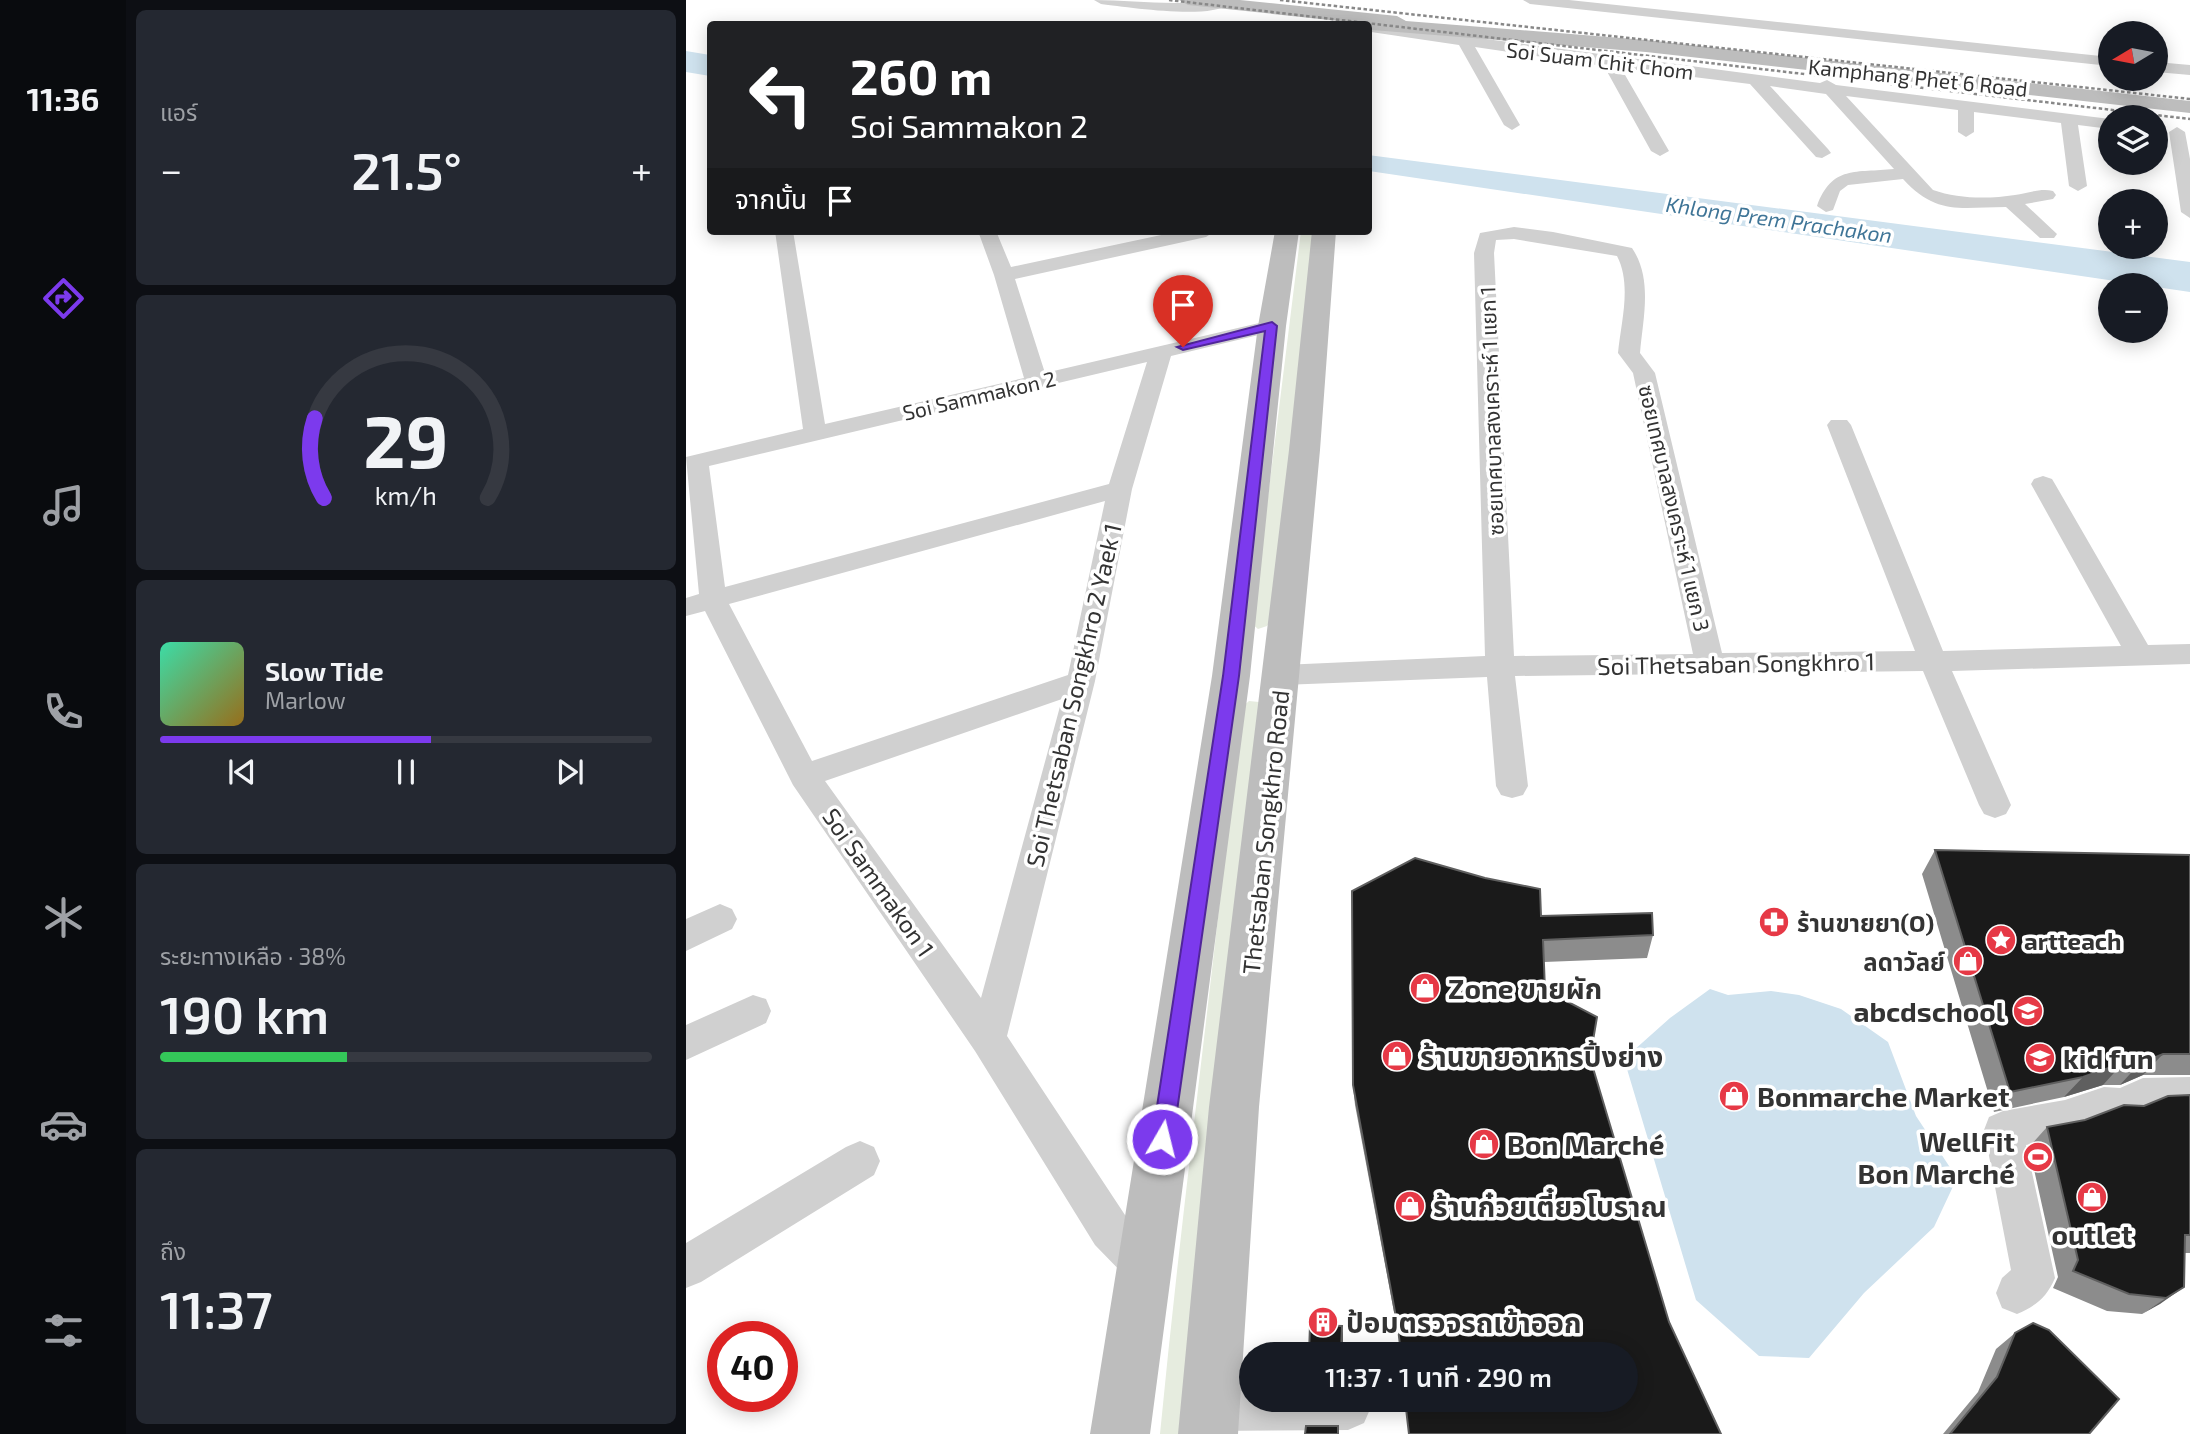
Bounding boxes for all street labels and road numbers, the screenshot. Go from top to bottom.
street label: Soi Suam Chit Chom [1505,36,1695,84]
street label: Kamphang Phet 6 Road [1807,53,2029,101]
street label: ซอยเทศบาลสงเคราะห์ 1 แยก 1 [1474,286,1508,536]
street label: Soi Sammakon 2 [900,365,1058,425]
street label: ซอยเทศบาลสงเคราะห์ 1 แยก 3 [1634,382,1716,634]
street label: Soi Thetsaban Songkhro 2 Yaek 1 [1019,520,1127,870]
street label: Soi Thetsaban Songkhro 1 [1597,646,1875,680]
street label: Thetsaban Songkhro Road [1236,688,1294,976]
street label: Soi Sammakon 1 [817,802,941,962]

